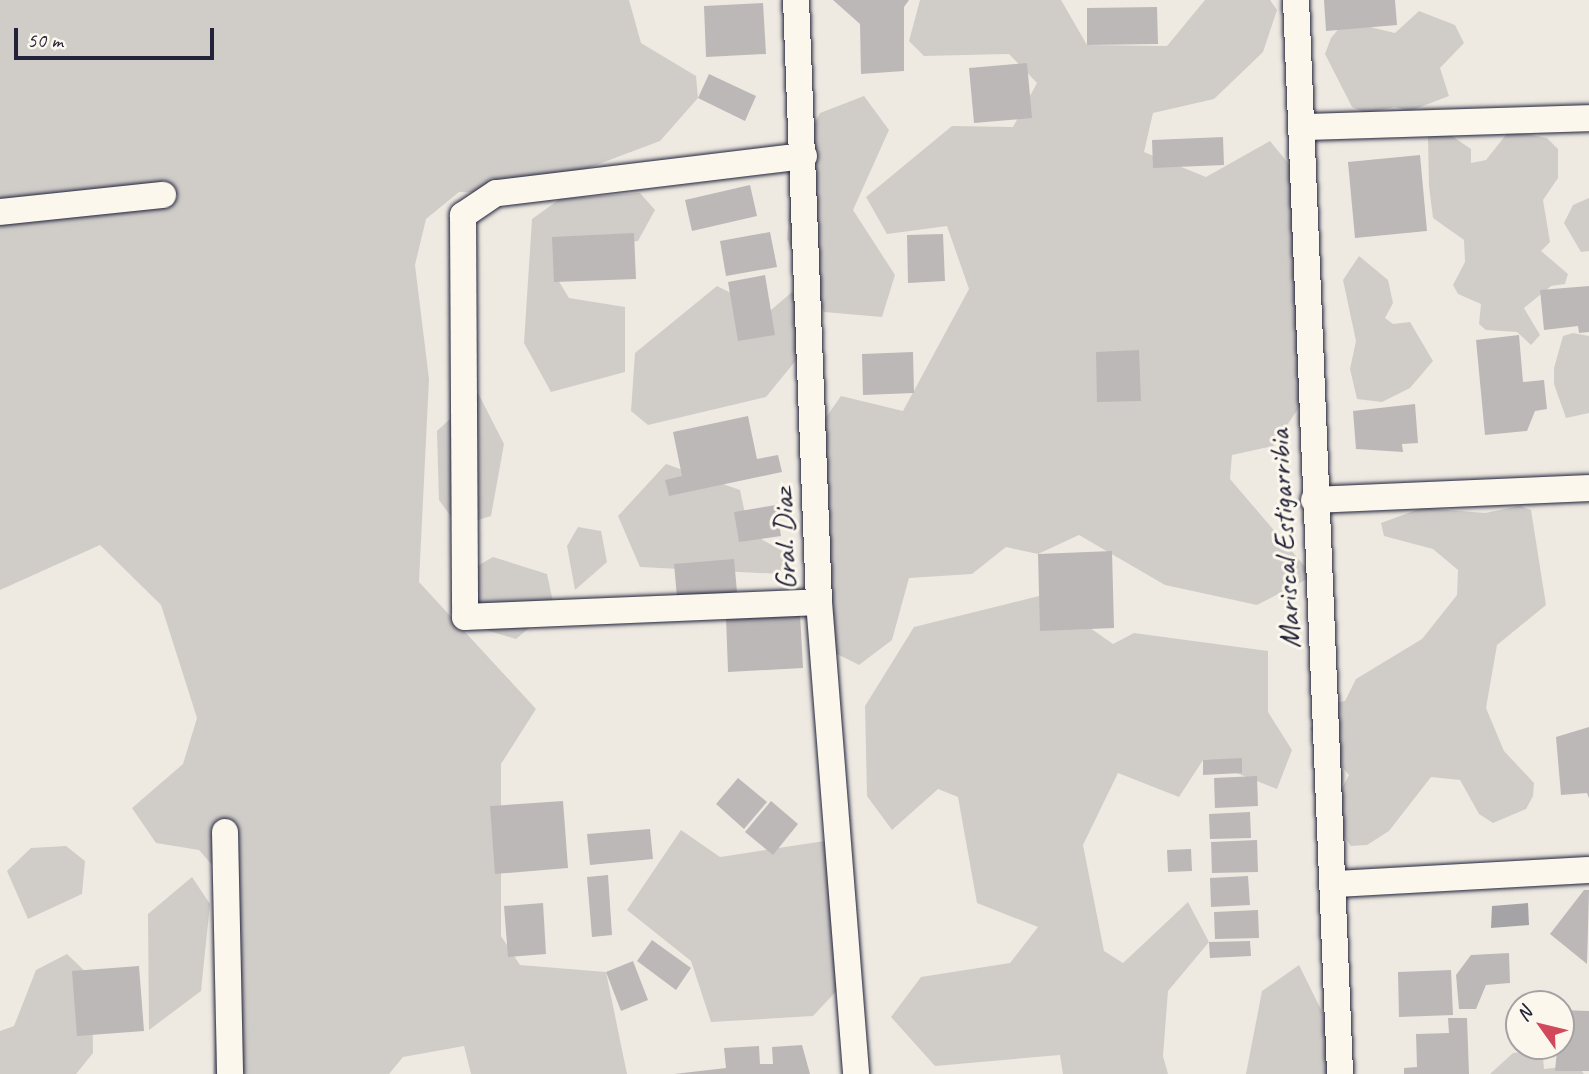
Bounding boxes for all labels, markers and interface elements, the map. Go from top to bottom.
scale bar [18,14,217,58]
text: 50 m [27,27,63,53]
street label: Mariscal Estigarribia [1260,429,1308,649]
street label: Gral. Diaz [764,488,804,590]
north arrow [1505,990,1575,1060]
text: N [1511,1003,1537,1026]

